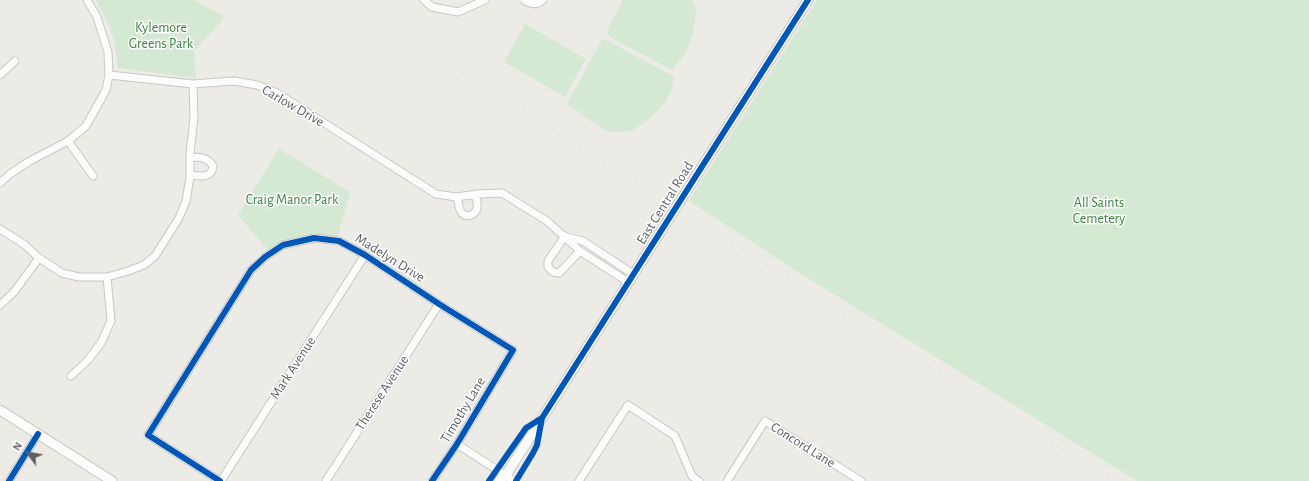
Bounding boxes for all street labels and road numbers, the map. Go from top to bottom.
street label: Carlow Drive [259,81,327,131]
street label: East Central Road [633,158,697,248]
street label: Madelyn Drive [352,230,428,286]
street label: Mark Avenue [267,334,319,402]
street label: Therese Avenue [351,352,413,434]
street label: Timothy Lane [437,374,489,446]
street label: Concord Lane [768,419,838,471]

